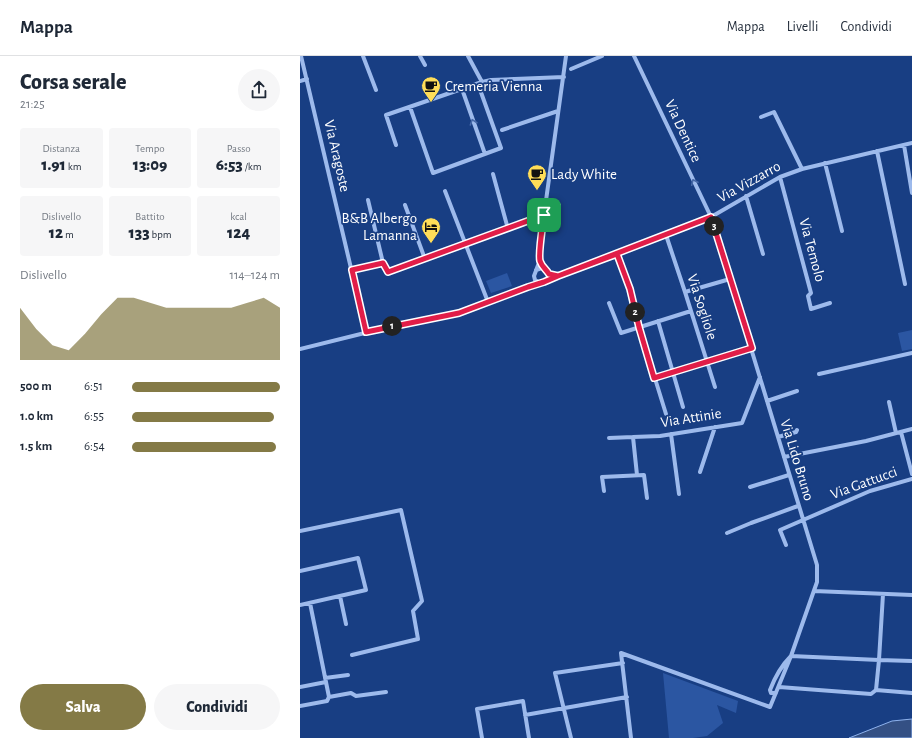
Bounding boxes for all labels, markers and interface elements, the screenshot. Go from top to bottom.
text: Mappa [20,18,73,37]
text: Mappa [727,20,765,34]
text: Livelli [787,20,818,34]
text: Condividi [840,20,892,34]
button: share [238,69,280,111]
text: Corsa serale [20,71,126,93]
cafe icon: Cremeria Vienna [420,75,442,103]
place label: Cremeria Vienna [445,79,542,94]
street label: Via Dentice [662,97,704,165]
text: 21:25 [20,98,45,111]
one-way arrow [470,118,478,125]
street label: Via Aragoste [321,119,353,194]
text: Distanza [43,143,80,154]
text: Tempo [135,143,165,154]
text: Passo [227,143,251,154]
text: 1.91 [41,156,66,173]
text: 13:09 [133,156,167,173]
text: 6:53 [216,156,243,173]
street label: Via Vizzarro [715,159,783,205]
text: km [66,161,82,172]
text: /km [243,161,262,172]
cafe icon: Lady White [526,163,548,191]
place label: Lady White [551,167,617,182]
one-way arrow [691,179,699,186]
pin [527,198,561,232]
icon: arrive [533,204,555,226]
text: Dislivello [42,211,81,222]
text: Battito [135,211,165,222]
text: kcal [230,211,247,222]
place label: B&B Albergo Lamanna [341,211,417,243]
hotel icon: B&B Albergo Lamanna [420,216,442,244]
pin: 3 [704,216,724,236]
street label: Via Temolo [796,217,828,283]
text: 3 [712,220,716,231]
text: 12 [49,224,63,241]
text: 133 [129,224,150,241]
text: 124 [227,224,250,241]
text: m [63,229,74,240]
text: bpm [150,229,171,240]
text: Dislivello [20,269,67,282]
text: 114–124 m [229,269,280,282]
street label: Via Sogliole [684,272,720,342]
pin: 2 [625,302,645,322]
text: 2 [632,306,638,317]
pin: 1 [382,316,402,336]
text: 1 [390,320,394,331]
text: 500 m [20,380,52,393]
text: 6:51 [84,380,103,393]
street label: Via Attinie [660,406,723,430]
text: 1.0 km [20,410,53,423]
text: 6:55 [84,410,104,423]
street label: Via Lido Bruno [777,417,817,503]
text: 1.5 km [20,440,52,453]
text: 6:54 [84,440,105,453]
street label: Via Gattucci [829,464,899,502]
button: Salva [20,684,146,730]
button: Condividi [154,684,280,730]

